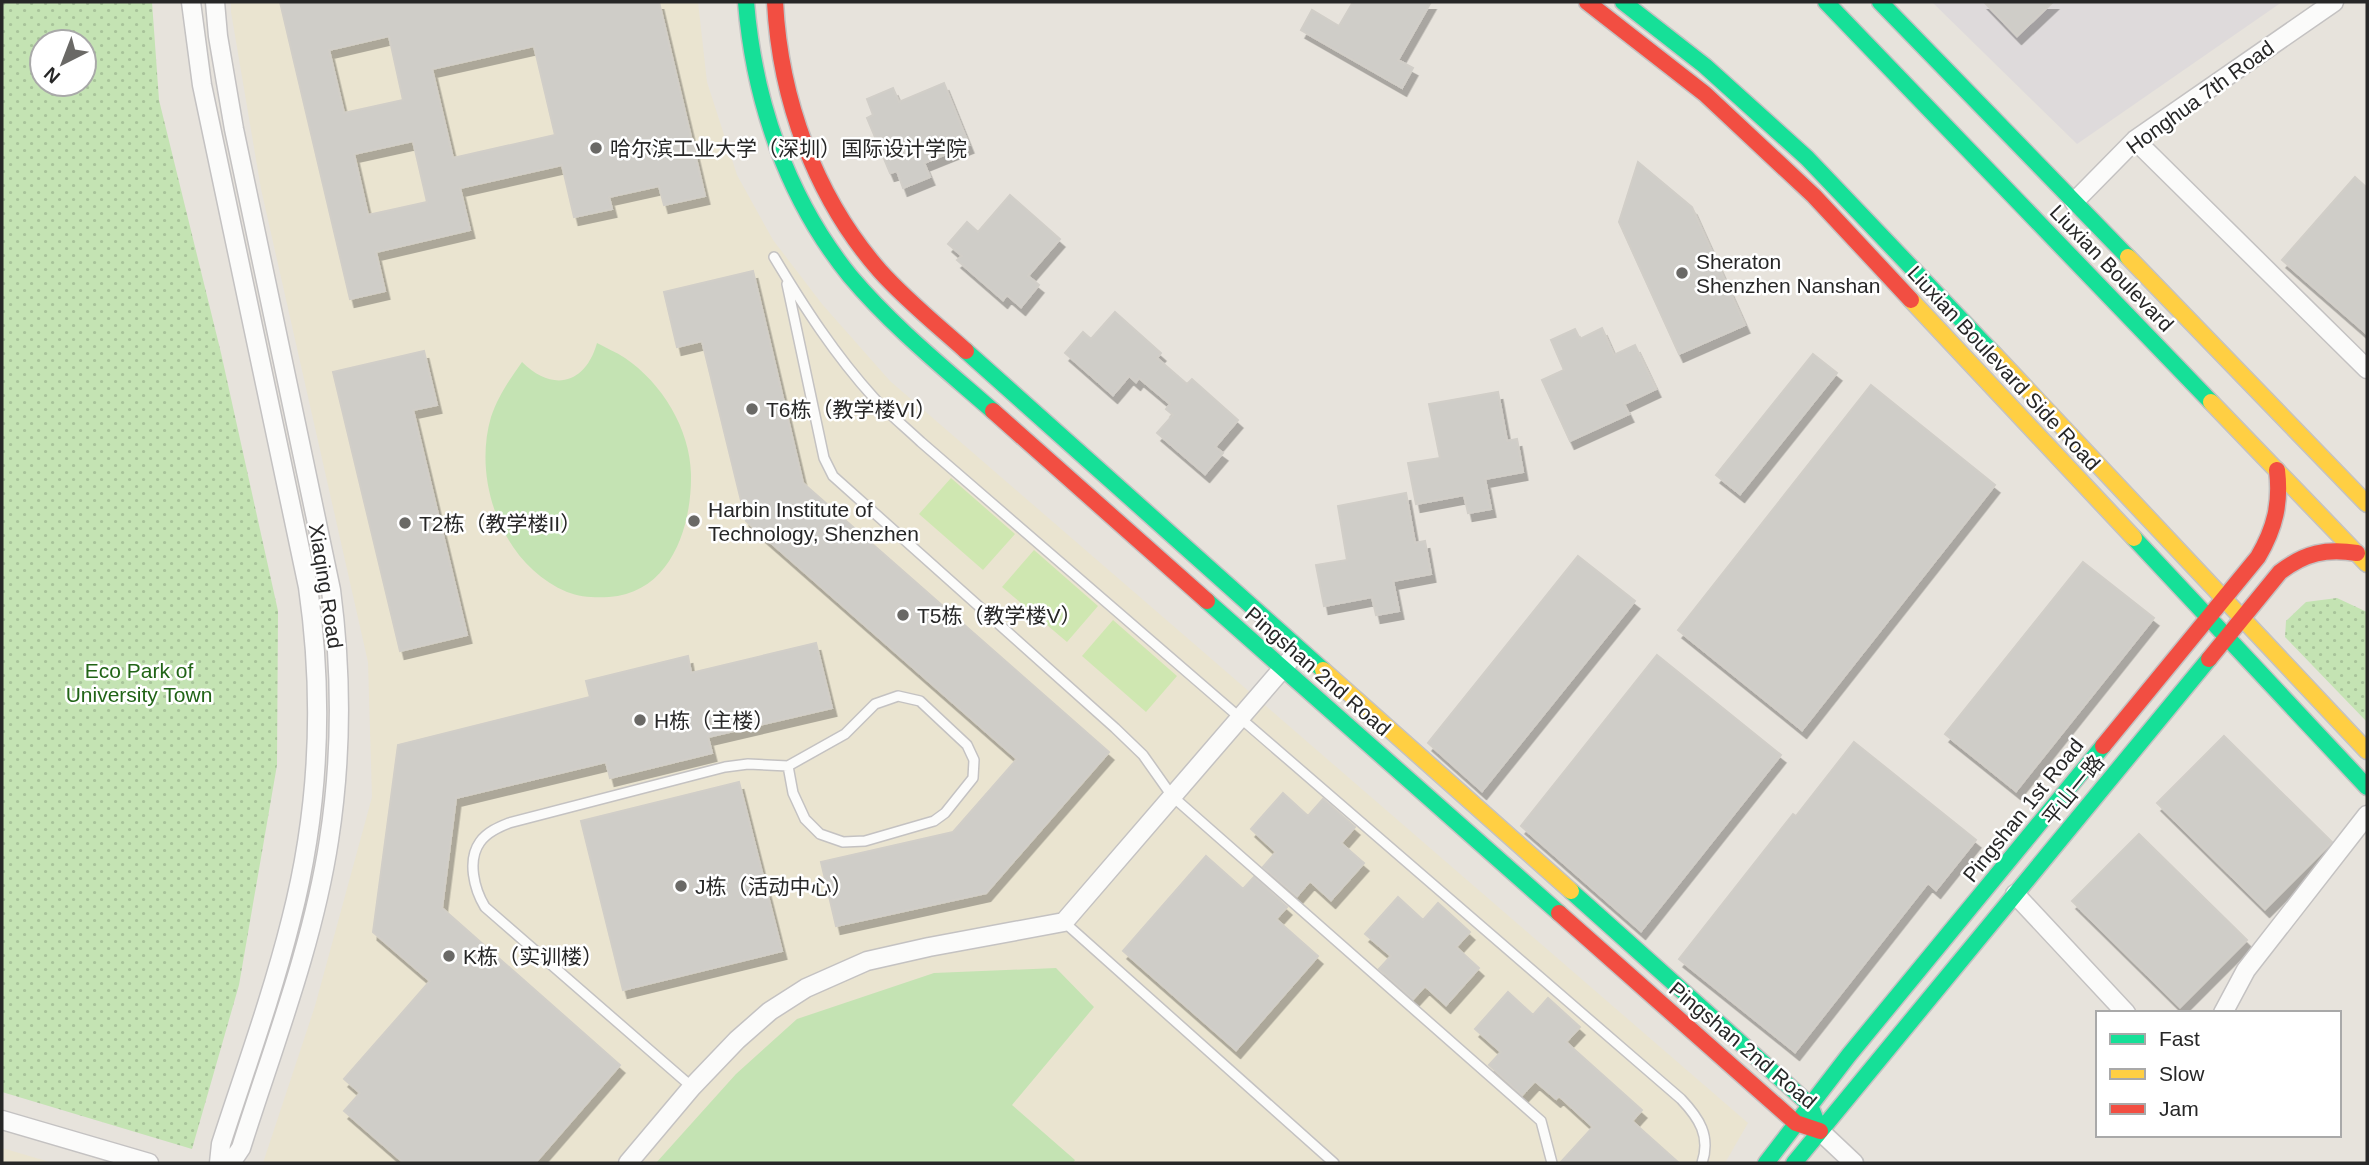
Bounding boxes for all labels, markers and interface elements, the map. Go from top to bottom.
north arrow [28,28,98,98]
street label: Honghua 7th Road [2122,36,2278,158]
text: N [40,63,64,88]
place label: 哈尔滨工业大学（深圳）国际设计学院 [610,137,967,160]
marker: 哈尔滨工业大学（深圳）国际设计学院 [588,140,604,156]
street label: Liuxian Boulevard [2046,200,2178,336]
place label: Sheraton Shenzhen Nanshan [1696,250,1880,297]
street label: Liuxian Boulevard Side Road [1903,261,2105,475]
marker: Sheraton Shenzhen Nanshan [1674,265,1690,281]
place label: T6栋（教学楼VI） [766,398,936,421]
marker: T6栋（教学楼VI） [744,401,760,417]
place label: Harbin Institute of Technology, Shenzhen [708,498,919,545]
place label: T2栋（教学楼II） [419,512,581,535]
marker: Harbin Institute of Technology, Shenzhen [686,513,702,529]
marker: T2栋（教学楼II） [397,515,413,531]
street label: Xiaqing Road [305,522,347,650]
street label: Pingshan 2nd Road [1241,602,1395,740]
place label: T5栋（教学楼V） [917,604,1082,627]
marker: T5栋（教学楼V） [895,607,911,623]
park label: Eco Park of University Town [66,659,212,706]
place label: H栋（主楼） [654,709,774,732]
marker: H栋（主楼） [632,712,648,728]
street label: Pingshan 1st Road [1958,734,2088,886]
street label: 平山一路 [2038,750,2108,830]
place label: J栋（活动中心） [695,875,853,898]
marker: J栋（活动中心） [673,878,689,894]
place label: K栋（实训楼） [463,945,603,968]
marker: K栋（实训楼） [441,948,457,964]
street label: Pingshan 2nd Road [1665,977,1821,1113]
legend [2096,1011,2341,1137]
text: Fast [2159,1027,2200,1050]
text: Slow [2159,1062,2205,1085]
text: Jam [2159,1097,2199,1120]

